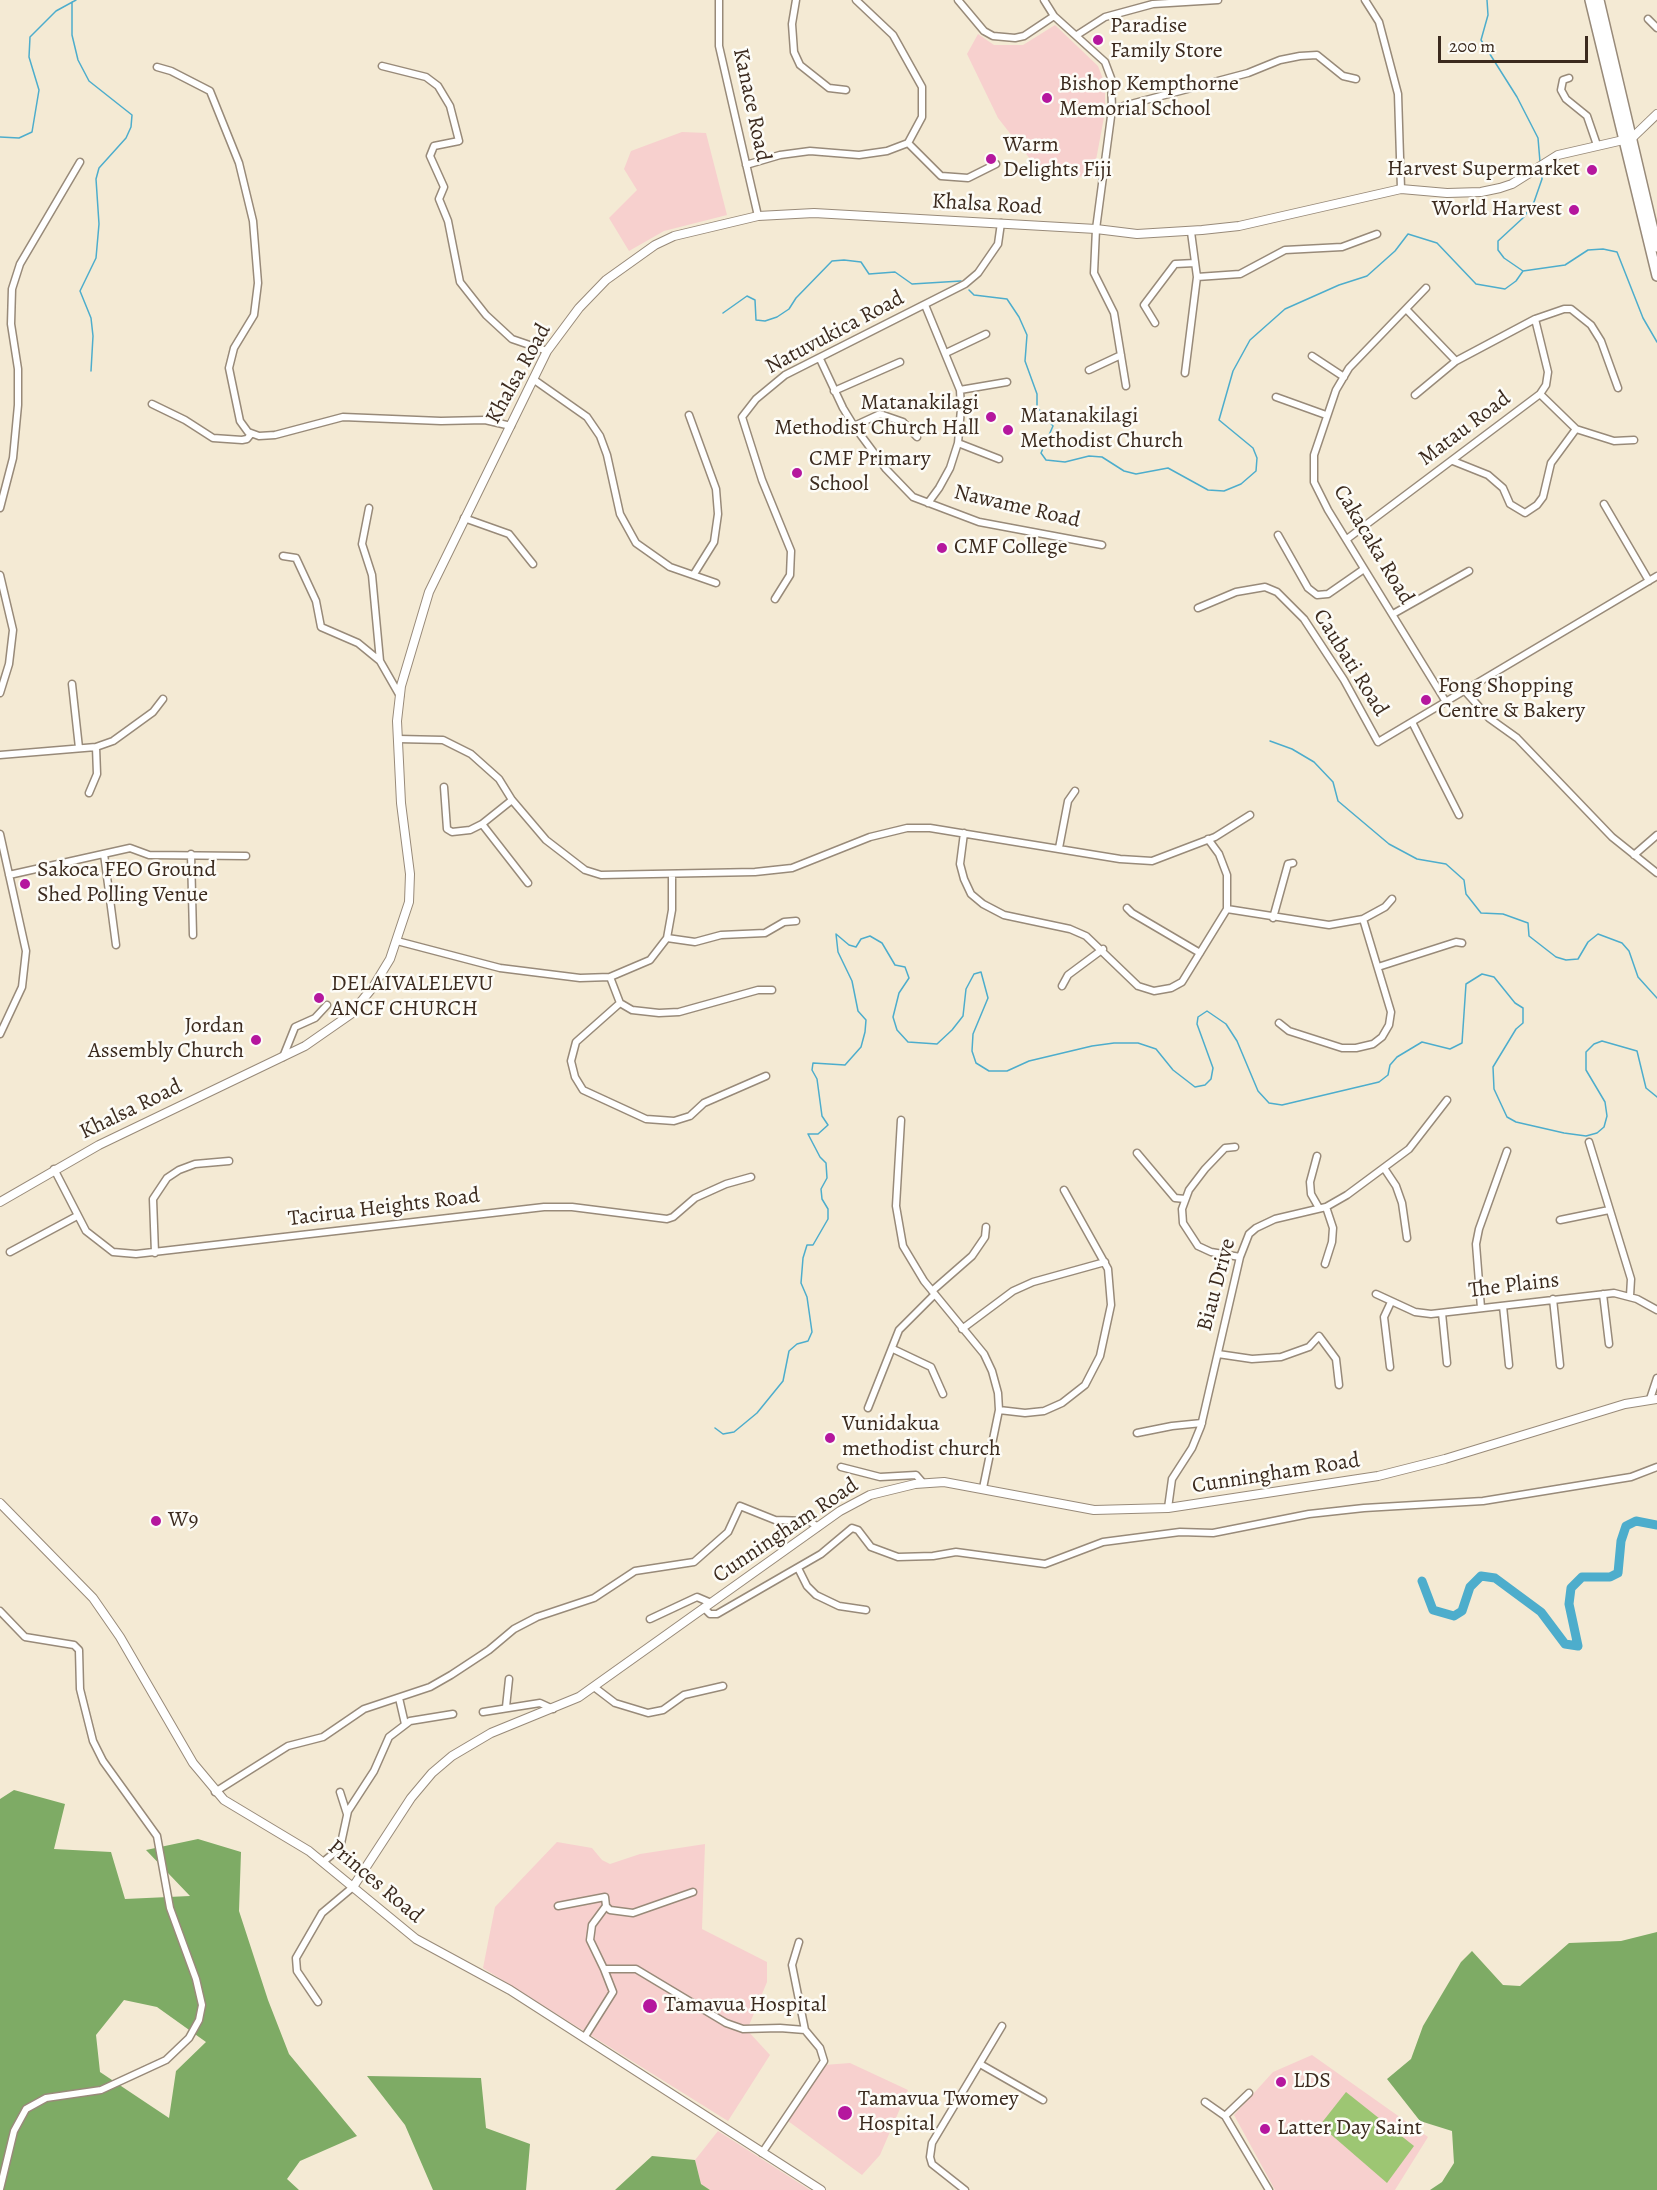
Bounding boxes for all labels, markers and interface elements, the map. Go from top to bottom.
place label: Paradise Family Store [1110,14,1223,66]
scale bar [1441,24,1591,62]
marker: Paradise Family Store [1091,33,1105,47]
text: 200 m [1449,34,1495,58]
street label: Kanace Road [726,46,776,164]
place label: Bishop Kempthorne Memorial School [1059,72,1239,124]
marker: Bishop Kempthorne Memorial School [1040,91,1054,105]
place label: Warm Delights Fiji [1003,133,1112,184]
marker: Warm Delights Fiji [984,152,998,166]
place label: Harvest Supermarket [1387,157,1580,183]
marker: Harvest Supermarket [1585,163,1599,177]
street label: Khalsa Road [931,189,1043,221]
place label: World Harvest [1432,197,1562,223]
marker: World Harvest [1567,203,1581,217]
street label: Natuvukica Road [761,285,909,381]
street label: Khalsa Road [481,319,557,429]
street label: Matau Road [1414,386,1516,472]
place label: Matanakilagi Methodist Church Hall [774,391,979,442]
place label: Matanakilagi Methodist Church [1020,404,1183,456]
marker: Matanakilagi Methodist Church Hall [984,410,998,424]
marker: Matanakilagi Methodist Church [1001,423,1015,437]
place label: CMF Primary School [809,447,931,499]
marker: CMF Primary School [790,466,804,480]
street label: Nawame Road [951,480,1083,534]
street label: Cakacaka Road [1327,480,1419,610]
place label: CMF College [954,535,1068,561]
marker: CMF College [935,541,949,555]
street label: Caubati Road [1307,605,1393,721]
place label: Fong Shopping Centre & Bakery [1438,674,1585,726]
marker: Fong Shopping Centre & Bakery [1419,693,1433,707]
place label: Sakoca FEO Ground Shed Polling Venue [37,858,216,909]
marker: Sakoca FEO Ground Shed Polling Venue [18,877,32,891]
place label: DELAIVALELEVU ANCF CHURCH [331,972,493,1023]
marker: DELAIVALELEVU ANCF CHURCH [312,991,326,1005]
place label: Jordan Assembly Church [88,1014,244,1066]
marker: Jordan Assembly Church [249,1033,263,1047]
street label: Khalsa Road [76,1074,186,1146]
street label: Tacirua Heights Road [287,1183,481,1233]
street label: Biau Drive [1192,1236,1242,1334]
street label: The Plains [1467,1267,1561,1305]
place label: Vunidakua methodist church [842,1412,1001,1464]
marker: Vunidakua methodist church [823,1431,837,1445]
street label: Cunningham Road [1190,1448,1362,1500]
street label: Cunningham Road [708,1473,864,1589]
place label: W9 [168,1508,199,1534]
marker: W9 [149,1514,163,1528]
street label: Princes Road [322,1834,428,1930]
place label: Tamavua Hospital [664,1993,826,2019]
marker: Tamavua Hospital [641,1997,659,2015]
place label: LDS [1293,2069,1331,2095]
marker: LDS [1274,2075,1288,2089]
place label: Tamavua Twomey Hospital [858,2087,1019,2138]
marker: Tamavua Twomey Hospital [836,2104,854,2122]
place label: Latter Day Saint [1277,2116,1422,2142]
marker: Latter Day Saint [1258,2122,1272,2136]

